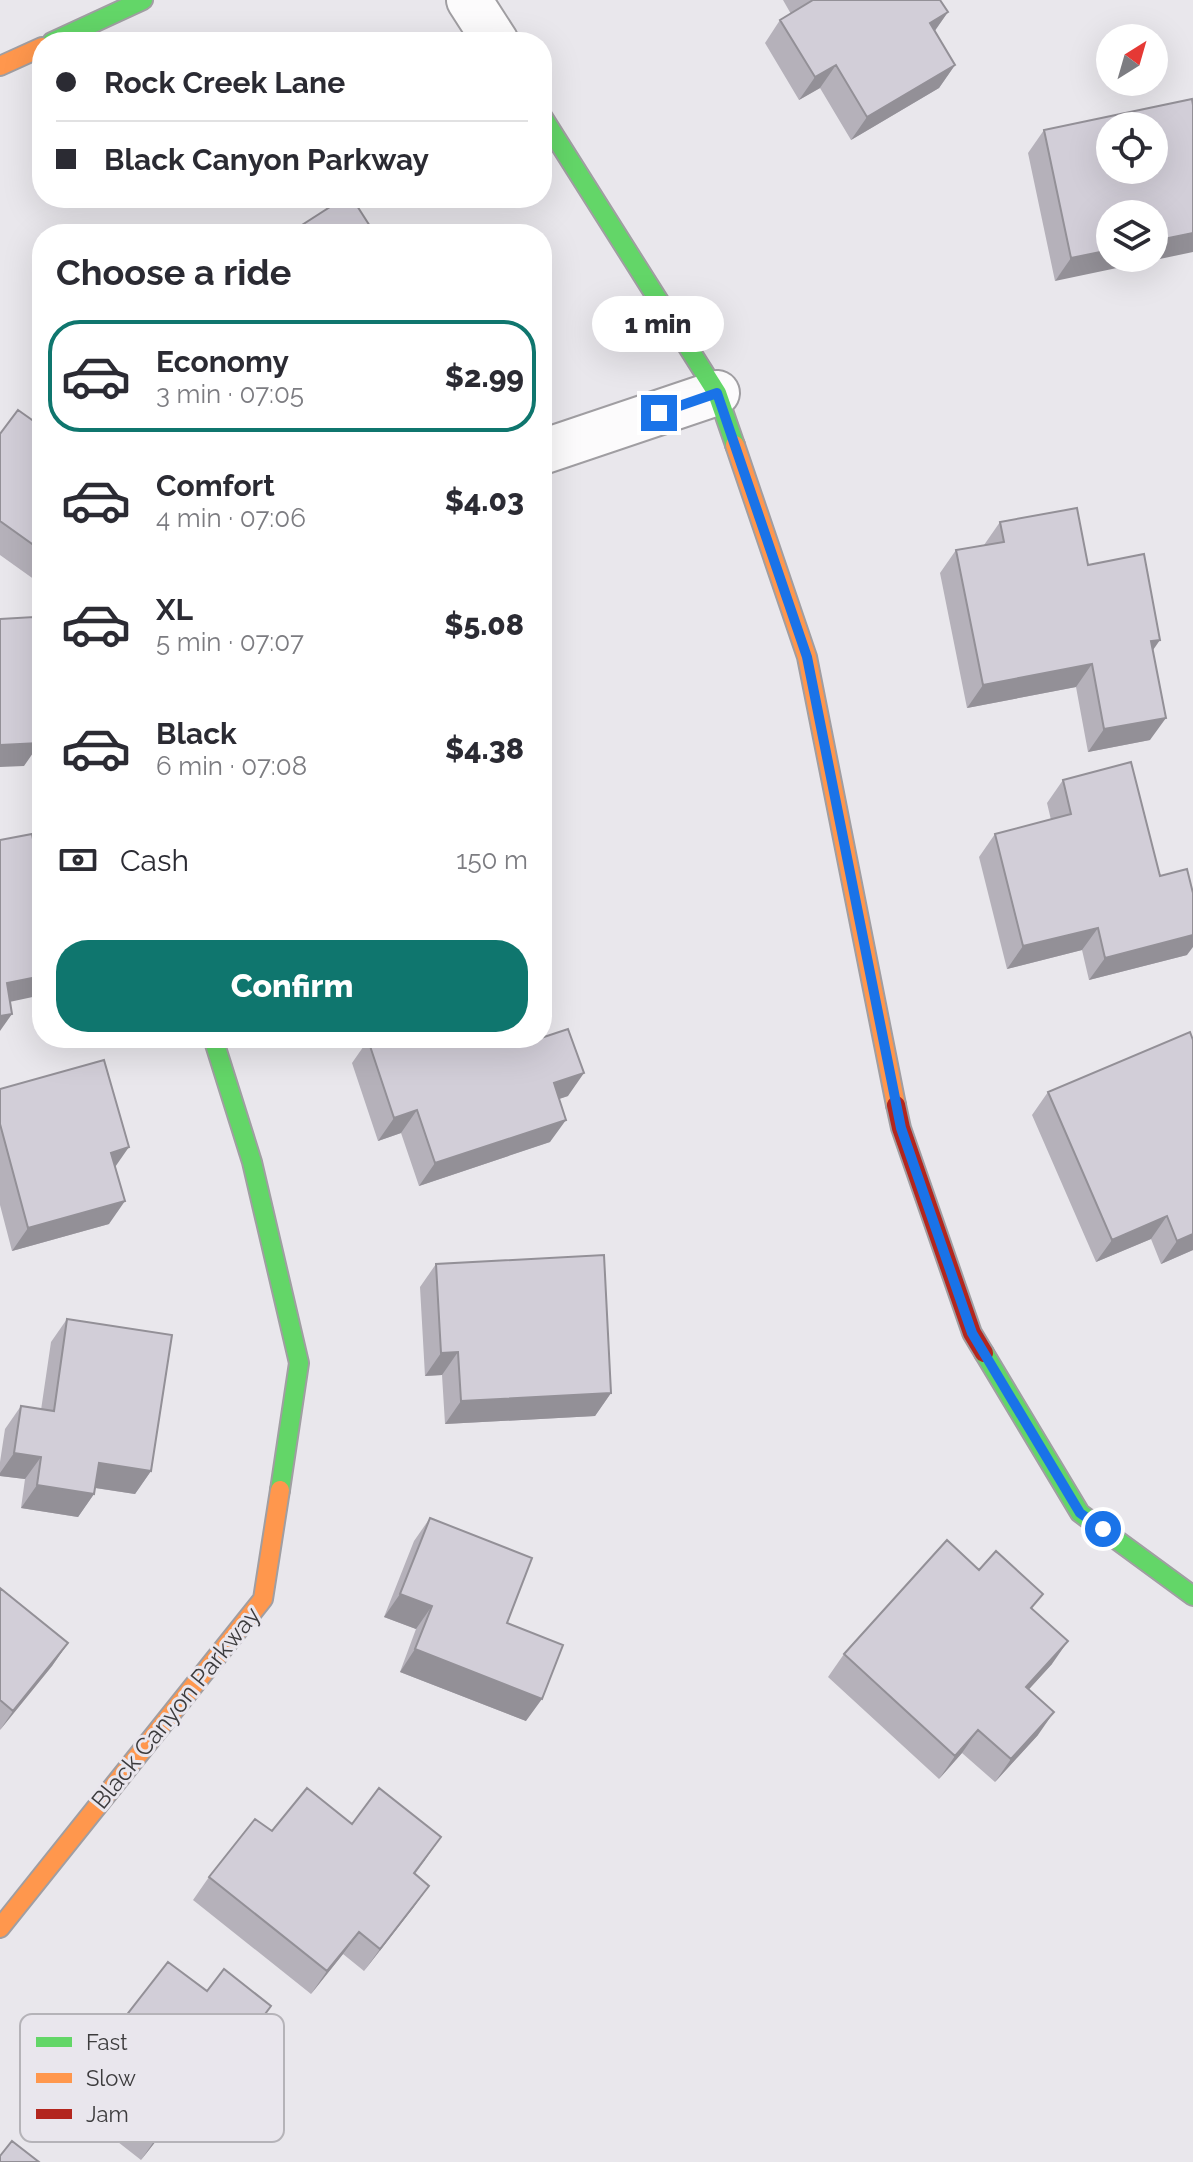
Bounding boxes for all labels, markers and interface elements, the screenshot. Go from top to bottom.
north arrow [1096,24,1168,96]
map controls [1096,24,1168,272]
text: Rock Creek Lane [104,65,345,100]
button: locate [1096,112,1168,184]
text: Black Canyon Parkway [104,142,429,177]
button: layers [1096,200,1168,272]
text: Choose a ride [56,251,291,293]
callout: 1 min [593,297,725,353]
text: 1 min [625,309,691,339]
icon: car [60,340,132,412]
text: Economy [156,344,289,379]
text: $2.99 [445,359,524,394]
text: 3 min · 07:05 [156,379,304,409]
route end [641,395,677,431]
icon: car [60,464,132,536]
text: Comfort [156,468,275,503]
text: $4.03 [445,483,524,518]
text: 4 min · 07:06 [156,503,306,533]
icon: car [60,588,132,660]
text: XL [156,592,193,627]
text: $5.08 [444,607,524,642]
text: 5 min · 07:07 [156,627,304,657]
icon: car [60,712,132,784]
text: Black [156,716,237,751]
text: $4.38 [445,731,524,766]
text: 6 min · 07:08 [156,751,307,781]
icon: cash [56,838,100,882]
text: Cash [120,843,189,878]
text: 150 m [456,845,528,875]
button: Confirm [56,940,528,1032]
route start [1085,1511,1121,1547]
street label: Black Canyon Parkway [85,1601,266,1815]
legend [20,2014,284,2142]
text: Fast [86,2029,128,2055]
text: Slow [86,2065,136,2091]
text: Jam [86,2101,129,2127]

